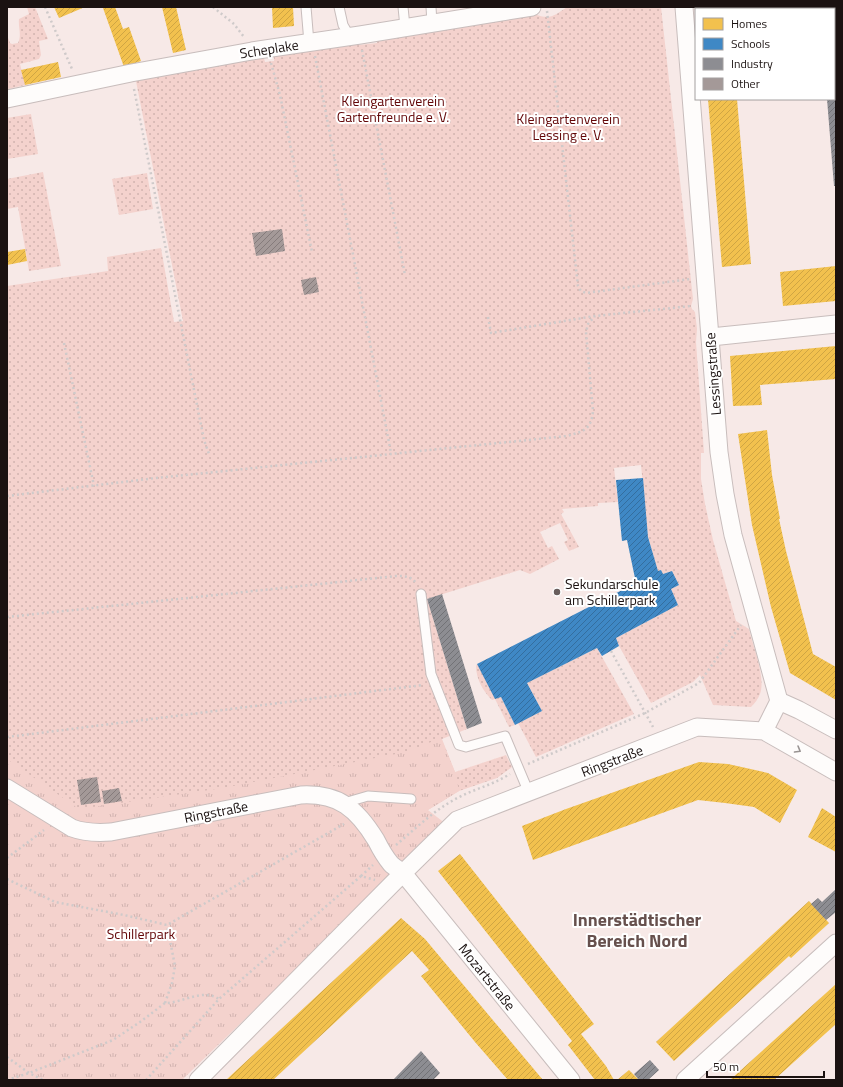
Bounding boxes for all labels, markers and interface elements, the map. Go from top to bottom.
legend [695,8,835,100]
text: Homes [731,14,767,33]
street label: Scheplake [238,33,300,64]
text: Schools [731,34,771,53]
text: Industry [731,54,773,73]
text: Other [731,74,760,93]
park label: Kleingartenverein Gartenfreunde e. V. [337,90,449,127]
park label: Kleingartenverein Lessing e. V. [516,108,620,145]
street label: Lessingstraße [699,332,726,416]
place label: Sekundarschule am Schillerpark [565,573,658,610]
marker: Sekundarschule am Schillerpark [552,587,562,597]
street label: Ringstraße [578,739,646,782]
one-way arrow [794,746,801,753]
street label: Ringstraße [182,795,250,828]
district label: Innerstädtischer Bereich Nord [573,906,702,954]
park label: Schillerpark [107,923,176,944]
street label: Mozartstraße [454,939,521,1015]
scale bar [707,1053,824,1079]
text: 50 m [713,1057,739,1076]

